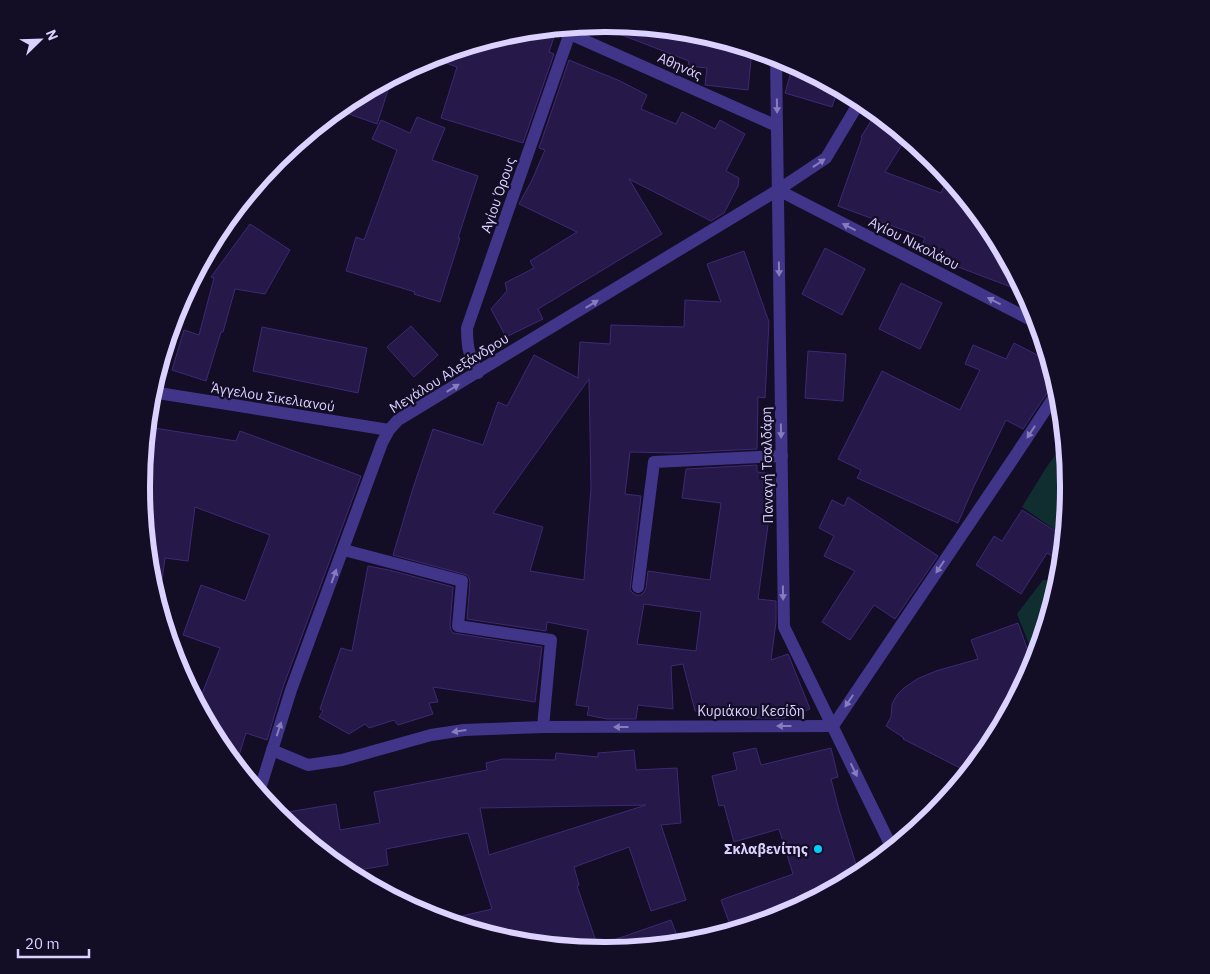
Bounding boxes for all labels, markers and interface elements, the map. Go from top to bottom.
north arrow [15,15,65,65]
text: N [42,27,62,43]
street label: Αθηνάς [655,48,705,84]
one-way arrow [773,98,781,114]
street label: Αγίου Όρους [477,154,519,235]
one-way arrow [812,158,825,168]
street label: Αγίου Νικολάου [866,212,962,274]
one-way arrow [842,223,856,231]
one-way arrow [775,261,783,277]
one-way arrow [986,297,1001,305]
one-way arrow [585,299,598,308]
street label: Μεγάλου Αλεξάνδρου [386,329,512,417]
street label: Άγγελου Σικελιανού [210,378,336,416]
one-way arrow [446,383,459,392]
street label: Παναγή Τσαλδάρη [757,406,777,524]
one-way arrow [777,423,785,439]
one-way arrow [1026,426,1036,439]
one-way arrow [935,560,945,574]
one-way arrow [330,568,338,583]
one-way arrow [779,586,787,602]
one-way arrow [844,695,854,708]
street label: Κυριάκου Κεσίδη [697,702,805,720]
one-way arrow [276,721,284,736]
one-way arrow [776,722,792,730]
one-way arrow [613,723,629,731]
one-way arrow [451,727,467,735]
one-way arrow [850,762,858,777]
place label: Σκλαβενίτης [724,840,808,858]
marker: Σκλαβενίτης [812,843,824,855]
scale bar [18,926,89,958]
text: 20 m [25,934,60,953]

